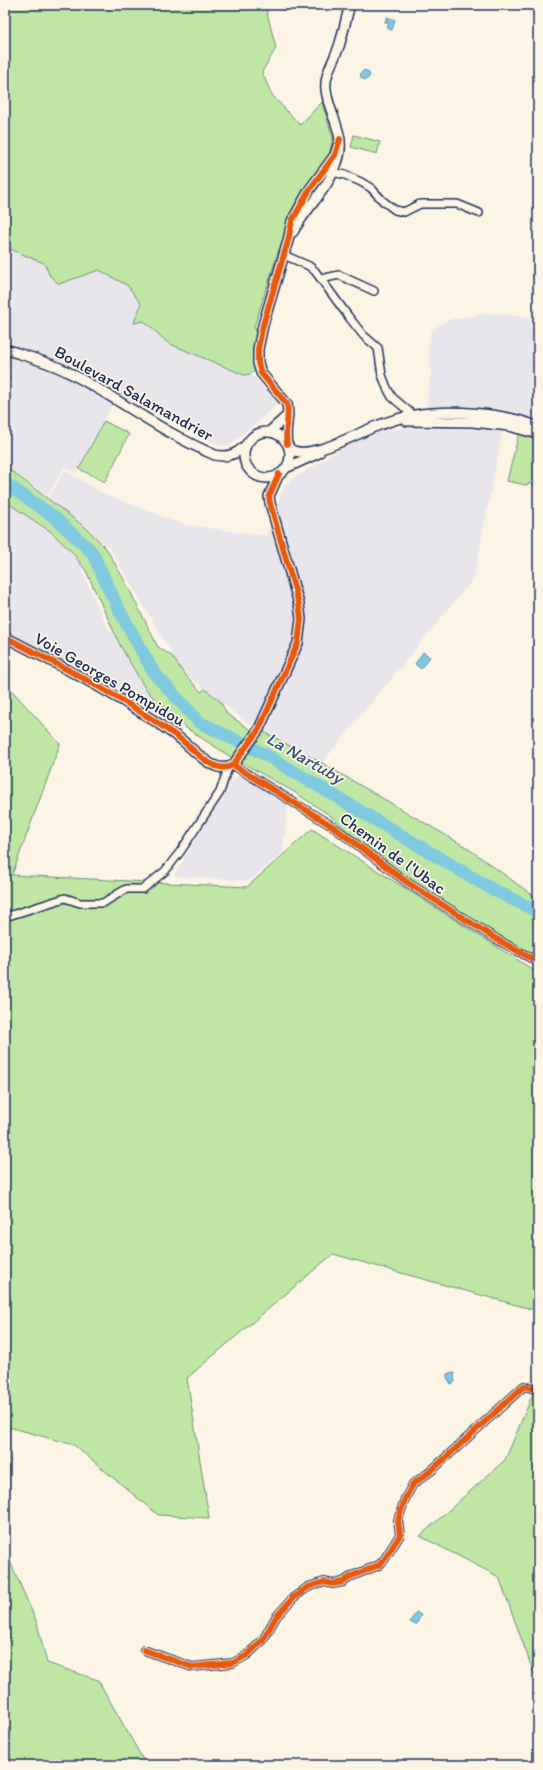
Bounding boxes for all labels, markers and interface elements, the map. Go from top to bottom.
street label: Boulevard Salamandrier [51,341,217,445]
street label: Voie Georges Pompidou [31,628,189,730]
water label: La Nartuby [263,727,350,790]
street label: Chemin de l'Ubac [336,808,450,898]

